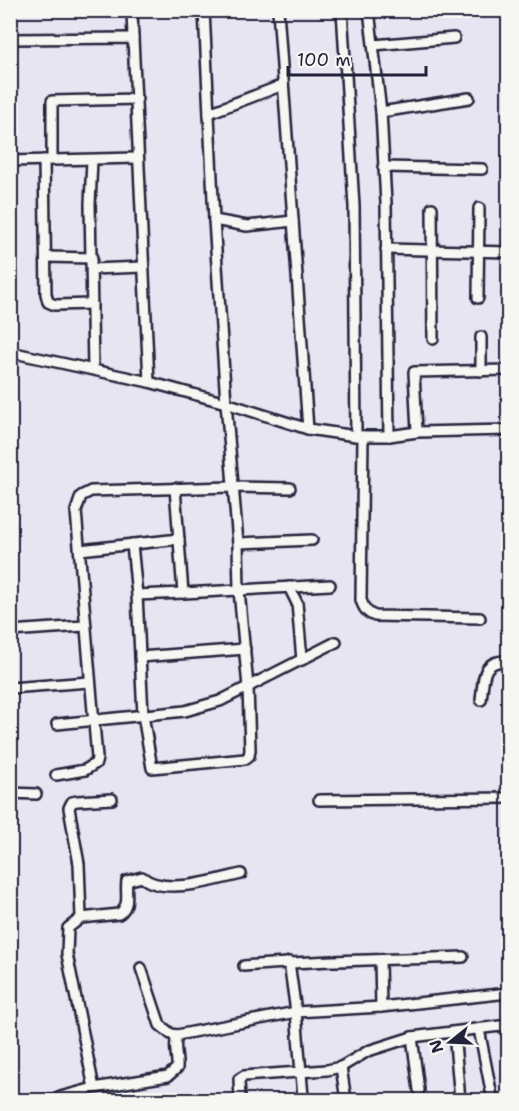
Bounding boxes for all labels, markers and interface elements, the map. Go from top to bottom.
scale bar [288,39,426,77]
text: 100 m [297,48,351,72]
north arrow [420,1012,480,1072]
text: N [424,1037,448,1056]

